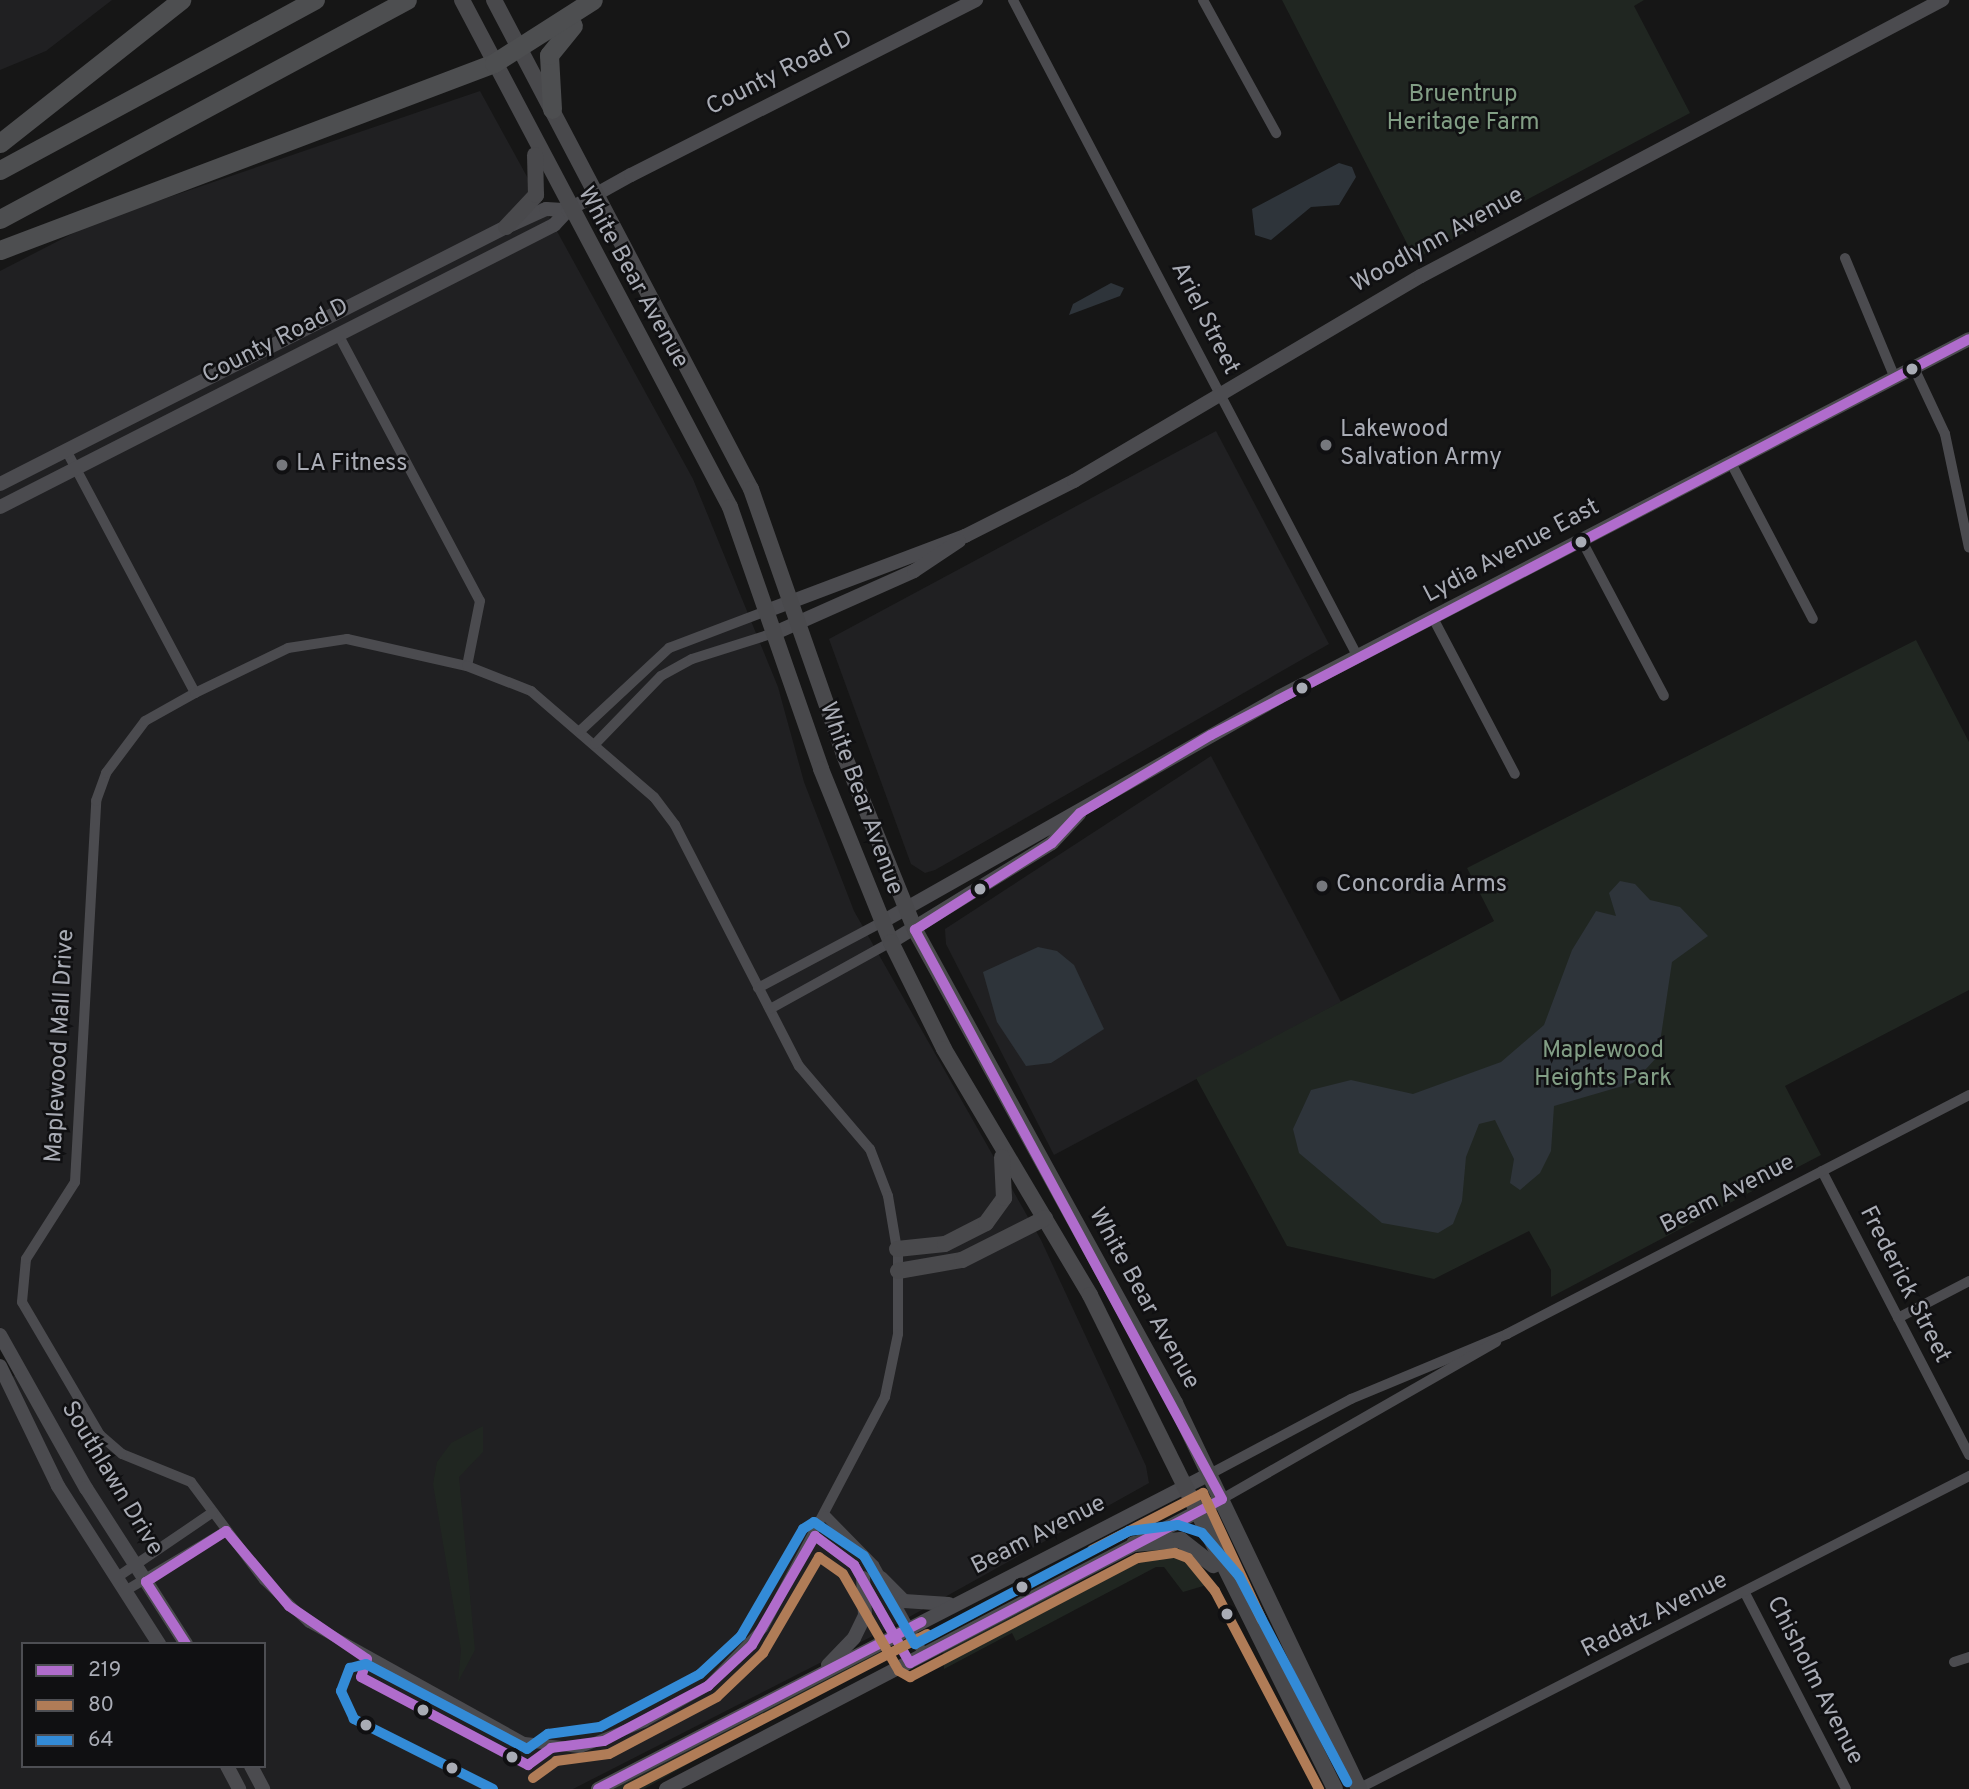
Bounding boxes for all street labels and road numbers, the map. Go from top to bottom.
street label: County Road D [702,25,858,123]
street label: White Bear Avenue [570,182,694,374]
street label: Woodlynn Avenue [1347,182,1529,300]
street label: Ariel Street [1163,258,1245,380]
street label: County Road D [198,293,354,391]
street label: Lydia Avenue East [1419,493,1605,611]
street label: White Bear Avenue [812,698,908,900]
street label: Maplewood Mall Drive [40,928,82,1164]
street label: Beam Avenue [1656,1149,1800,1241]
street label: Frederick Street [1852,1202,1956,1368]
street label: White Bear Avenue [1081,1203,1205,1395]
street label: Southlawn Drive [54,1397,168,1561]
street label: Beam Avenue [967,1490,1111,1582]
street label: Radatz Avenue [1577,1567,1733,1665]
street label: Chisholm Avenue [1759,1592,1869,1770]

